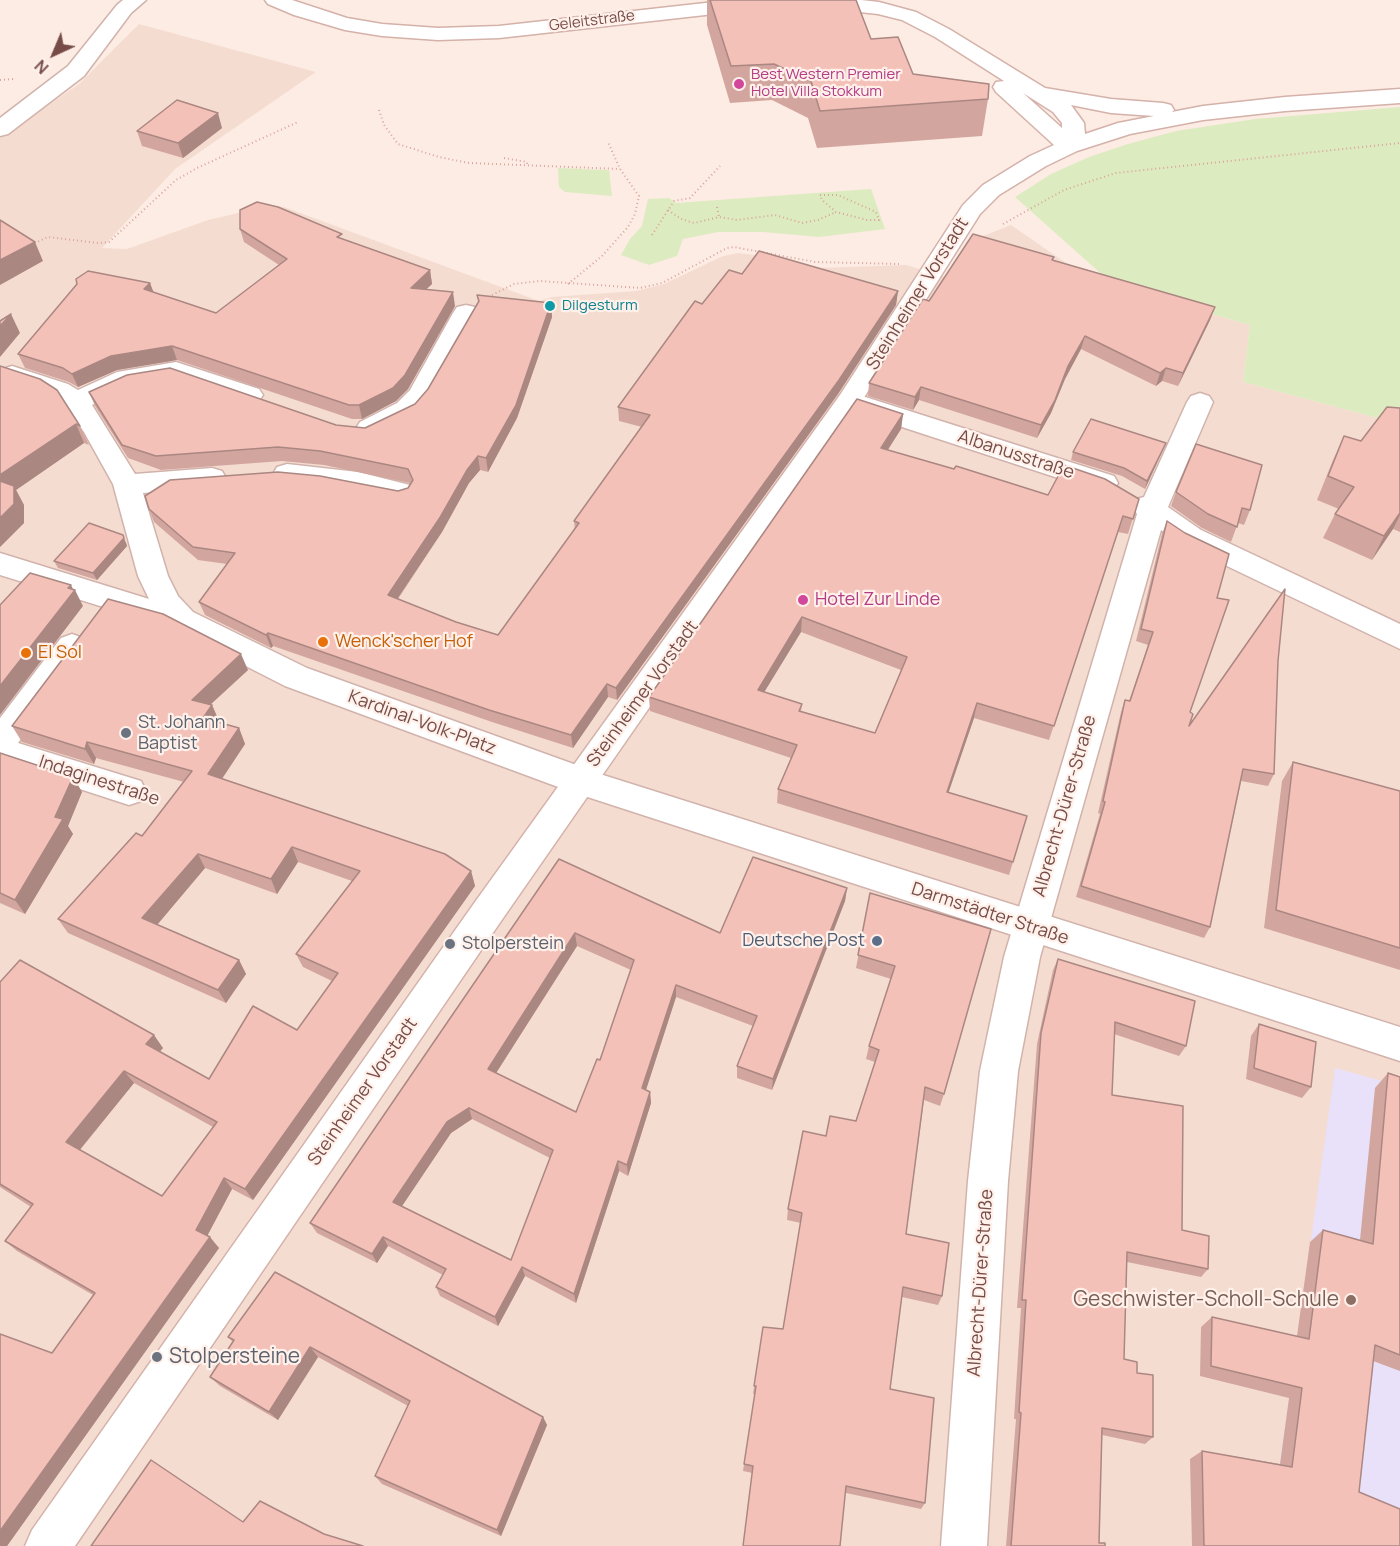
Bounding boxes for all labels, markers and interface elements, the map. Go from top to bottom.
street label: Geleitstraße [548,7,636,35]
north arrow [24,24,84,84]
text: N [30,55,53,79]
place label: Best Western Premier Hotel Villa Stokkum [751,66,901,101]
marker: Best Western Premier Hotel Villa Stokkum [732,77,746,91]
street label: Steinheimer Vorstadt [862,214,974,374]
place label: Dilgesturm [562,297,638,315]
marker: Dilgesturm [543,299,557,313]
street label: Albanusstraße [955,426,1077,484]
place label: Hotel Zur Linde [815,589,940,611]
marker: Hotel Zur Linde [796,593,810,607]
street label: Steinheimer Vorstadt [583,617,703,771]
place label: Wenck'scher Hof [335,631,473,653]
marker: Wenck'scher Hof [316,635,330,649]
place label: El Sol [38,642,82,664]
marker: El Sol [19,646,33,660]
street label: Kardinal-Volk-Platz [345,686,499,760]
place label: St. Johann Baptist [138,712,226,754]
street label: Albrecht-Dürer-Straße [1029,713,1101,899]
marker: St. Johann Baptist [119,726,133,740]
street label: Indaginestraße [36,751,162,811]
street label: Darmstädter Straße [909,878,1071,950]
place label: Deutsche Post [742,930,865,952]
place label: Stolperstein [462,933,564,955]
marker: Deutsche Post [870,934,884,948]
marker: Stolperstein [443,937,457,951]
street label: Steinheimer Vorstadt [304,1014,422,1170]
street label: Albrecht-Dürer-Straße [964,1189,998,1377]
place label: Geschwister-Scholl-Schule [1073,1287,1339,1313]
marker: Geschwister-Scholl-Schule [1344,1293,1358,1307]
place label: Stolpersteine [169,1344,300,1370]
marker: Stolpersteine [150,1350,164,1364]

